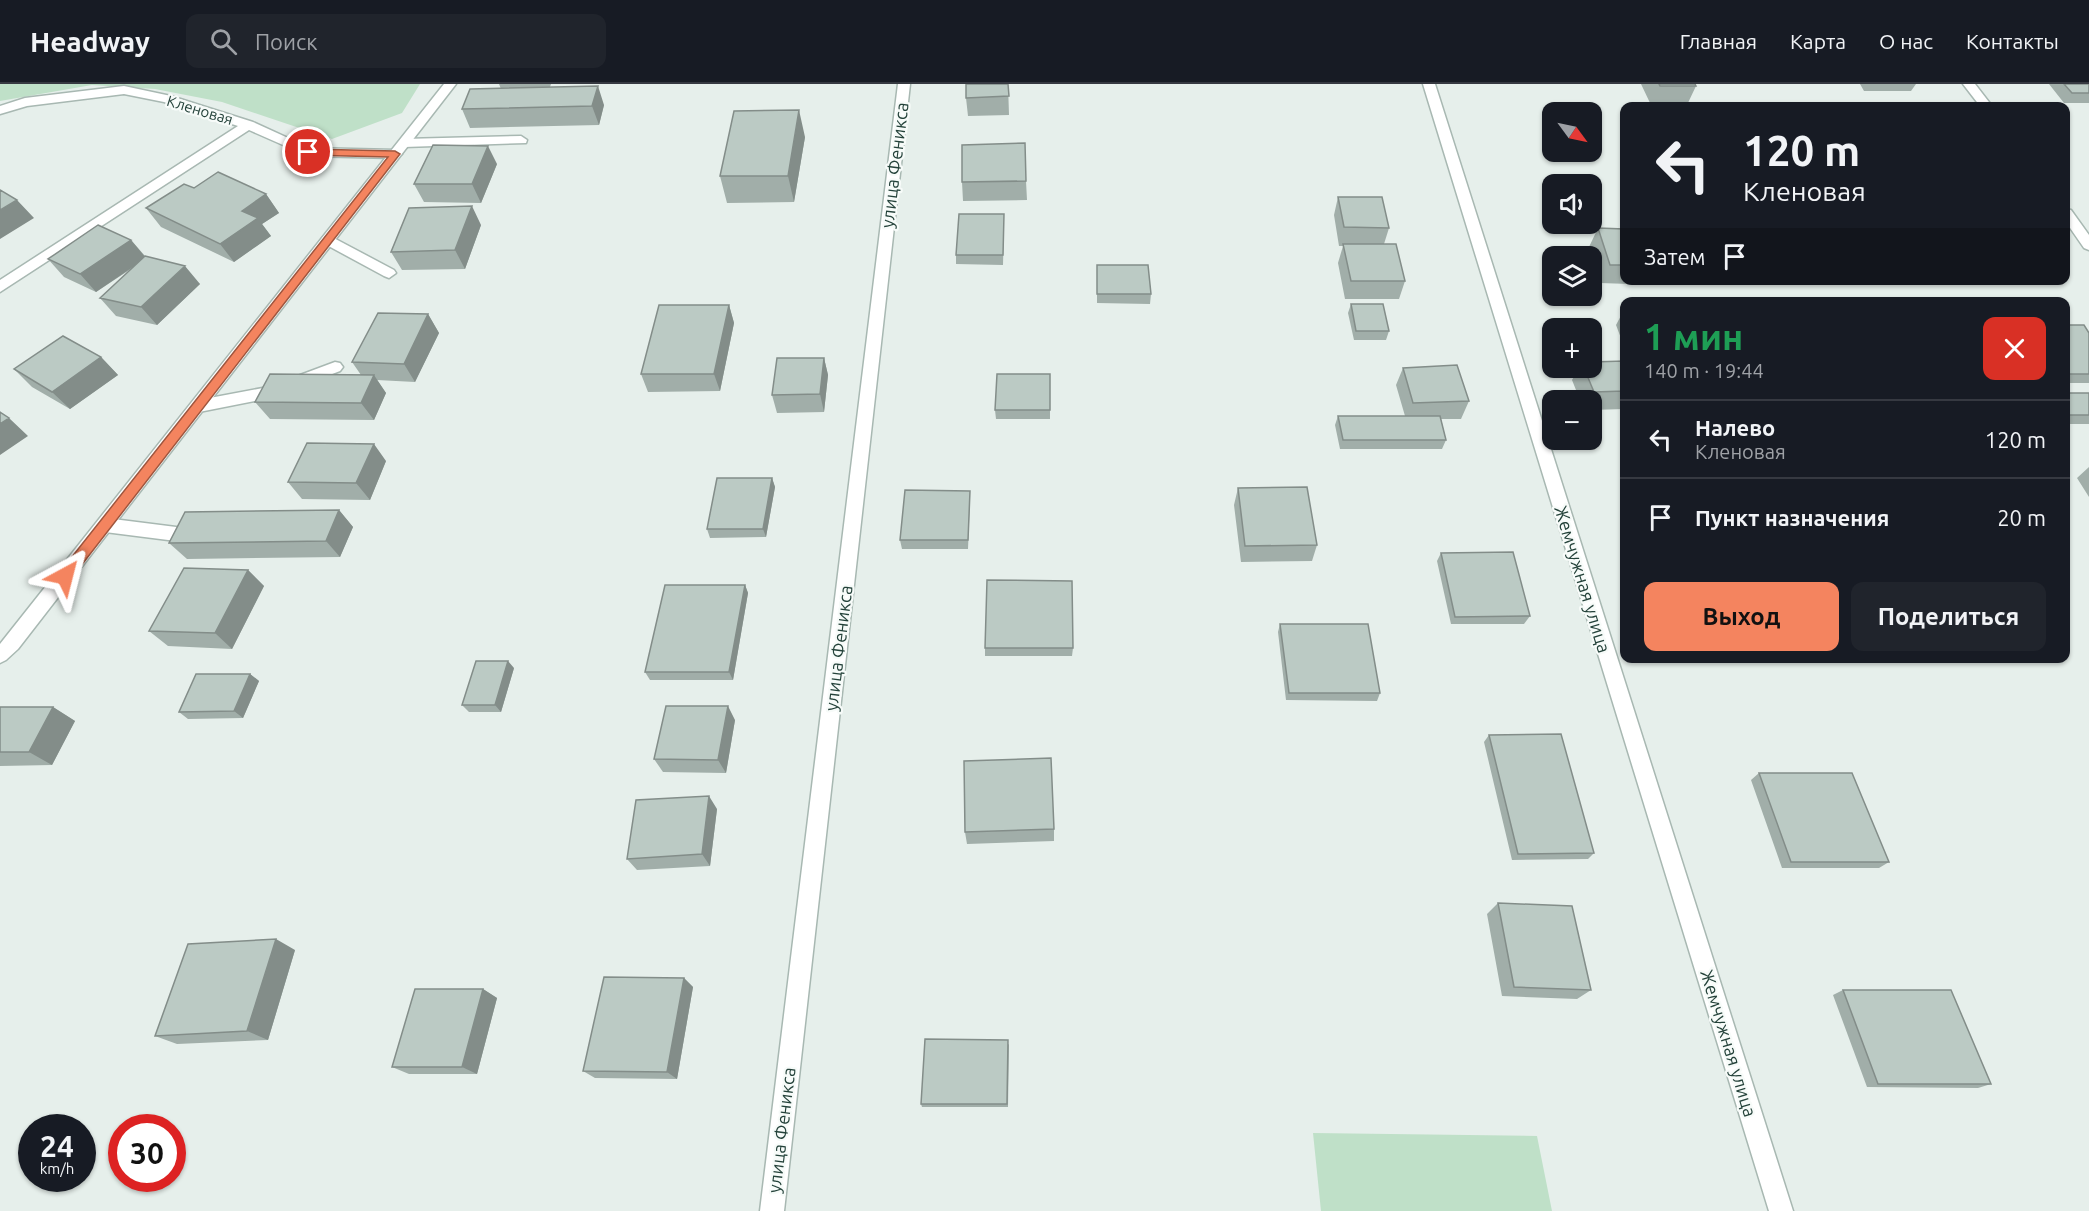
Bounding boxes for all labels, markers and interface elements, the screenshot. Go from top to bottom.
search box [186,14,606,68]
icon: search [207,25,240,58]
text: Headway [30,26,150,57]
text: Поиск [255,29,318,54]
text: Главная [1680,29,1757,53]
text: Карта [1790,29,1846,53]
text: О нас [1879,29,1933,53]
text: Контакты [1966,29,2059,53]
street label: Кленовая [165,92,235,128]
street label: улица Феникса [876,101,912,229]
north arrow [1542,102,1602,162]
map controls [1542,102,1602,450]
pin [282,126,333,177]
icon: left [1644,126,1722,204]
text: 120 m [1743,127,1860,174]
icon: arrive [291,135,324,168]
button: sound [1542,174,1602,234]
text: Кленовая [1743,176,1866,206]
icon: arrive [1718,240,1751,273]
text: Затем [1644,244,1706,269]
button: layers [1542,246,1602,306]
text: 1 мин [1644,316,1743,357]
button: close [1983,317,2046,380]
button: + [1542,318,1602,378]
text: 140 m · 19:44 [1644,359,1764,382]
button: − [1542,390,1602,450]
text: Налево [1695,415,1775,440]
icon: left [1644,423,1677,456]
text: 120 m [1985,427,2046,452]
text: Кленовая [1695,440,1786,463]
icon: arrive [1644,501,1677,534]
street label: Жемчужная улица [1551,503,1615,655]
text: Пункт назначения [1695,505,1889,530]
text: 20 m [1997,505,2046,530]
position arrow [33,544,97,608]
button: Выход [1644,582,1839,651]
button: Поделиться [1851,582,2046,651]
street label: улица Феникса [820,584,856,712]
street label: Жемчужная улица [1697,967,1761,1119]
street label: улица Феникса [763,1066,799,1194]
speed limit sign: 30 [108,1114,186,1192]
text: 24 [40,1129,74,1163]
text: km/h [40,1160,74,1177]

